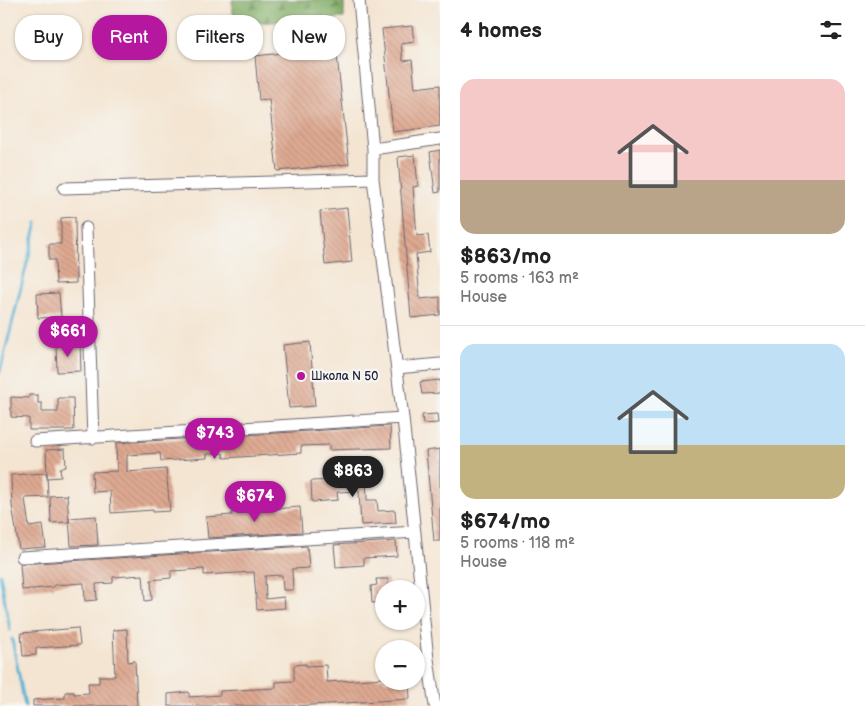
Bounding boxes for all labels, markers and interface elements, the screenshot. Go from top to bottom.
chip: Buy [15,15,82,60]
chip: Rent [92,15,167,60]
chip: Filters [177,15,263,60]
chip: New [273,15,345,60]
icon: filters [817,16,845,44]
text: 4 homes [460,18,542,43]
icon: home [608,111,698,201]
text: $863/mo [460,244,551,269]
text: 5 rooms · 163 m² [460,269,579,288]
text: House [460,288,507,307]
pin: $661 [38,316,98,358]
text: $661 [50,322,86,341]
place label: Школа N 50 [311,369,378,384]
marker: Школа N 50 [295,370,307,382]
icon: home [608,377,698,467]
pin: $743 [185,418,245,460]
text: $743 [196,424,234,443]
pin: $863 [323,456,383,498]
text: $863 [333,462,373,481]
pin: $674 [225,480,285,523]
text: $674 [236,487,274,506]
text: $674/mo [460,509,550,534]
text: 5 rooms · 118 m² [460,534,575,553]
text: House [460,553,507,572]
map controls [375,580,425,690]
button: + [375,580,425,630]
button: − [375,640,425,690]

